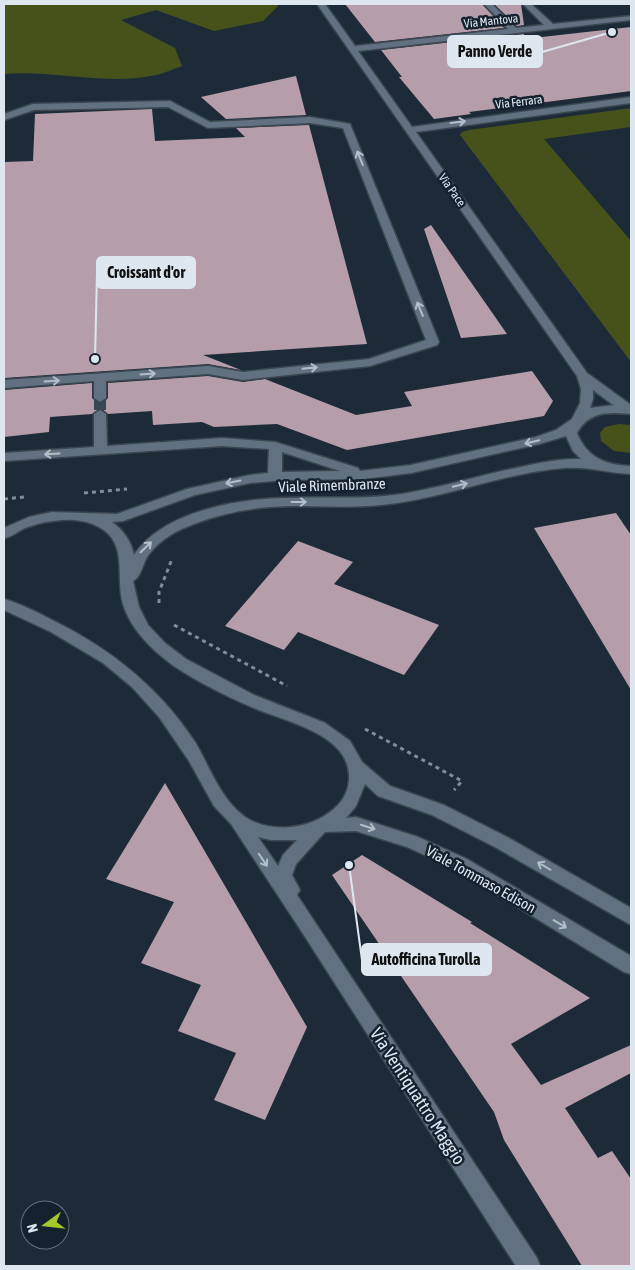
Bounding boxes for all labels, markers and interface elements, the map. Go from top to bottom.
street label: Via Mantova [463,11,519,31]
callout: Panno Verde [448,36,542,67]
text: Panno Verde [458,42,532,60]
street label: Via Ferrara [495,92,543,112]
one-way arrow [450,117,466,127]
one-way arrow [355,151,364,166]
street label: Via Pace [436,171,468,209]
callout: Croissant d'or [97,257,195,288]
text: Croissant d'or [107,263,185,281]
one-way arrow [415,302,424,317]
one-way arrow [301,363,317,373]
one-way arrow [140,370,156,379]
one-way arrow [43,376,59,385]
one-way arrow [525,438,541,447]
one-way arrow [45,449,61,458]
street label: Viale Rimembranze [278,475,386,495]
one-way arrow [226,478,242,487]
one-way arrow [451,480,467,489]
one-way arrow [290,497,306,507]
one-way arrow [140,541,153,553]
one-way arrow [360,823,376,833]
street label: Viale Tommaso Edison [423,842,539,916]
one-way arrow [259,852,269,866]
one-way arrow [537,861,551,871]
one-way arrow [552,919,566,929]
callout: Autofficina Turolla [362,944,491,975]
text: Autofficina Turolla [371,950,481,968]
street label: Via Ventiquattro Maggio [366,1024,470,1168]
north arrow [20,1200,70,1250]
text: N [24,1222,41,1234]

